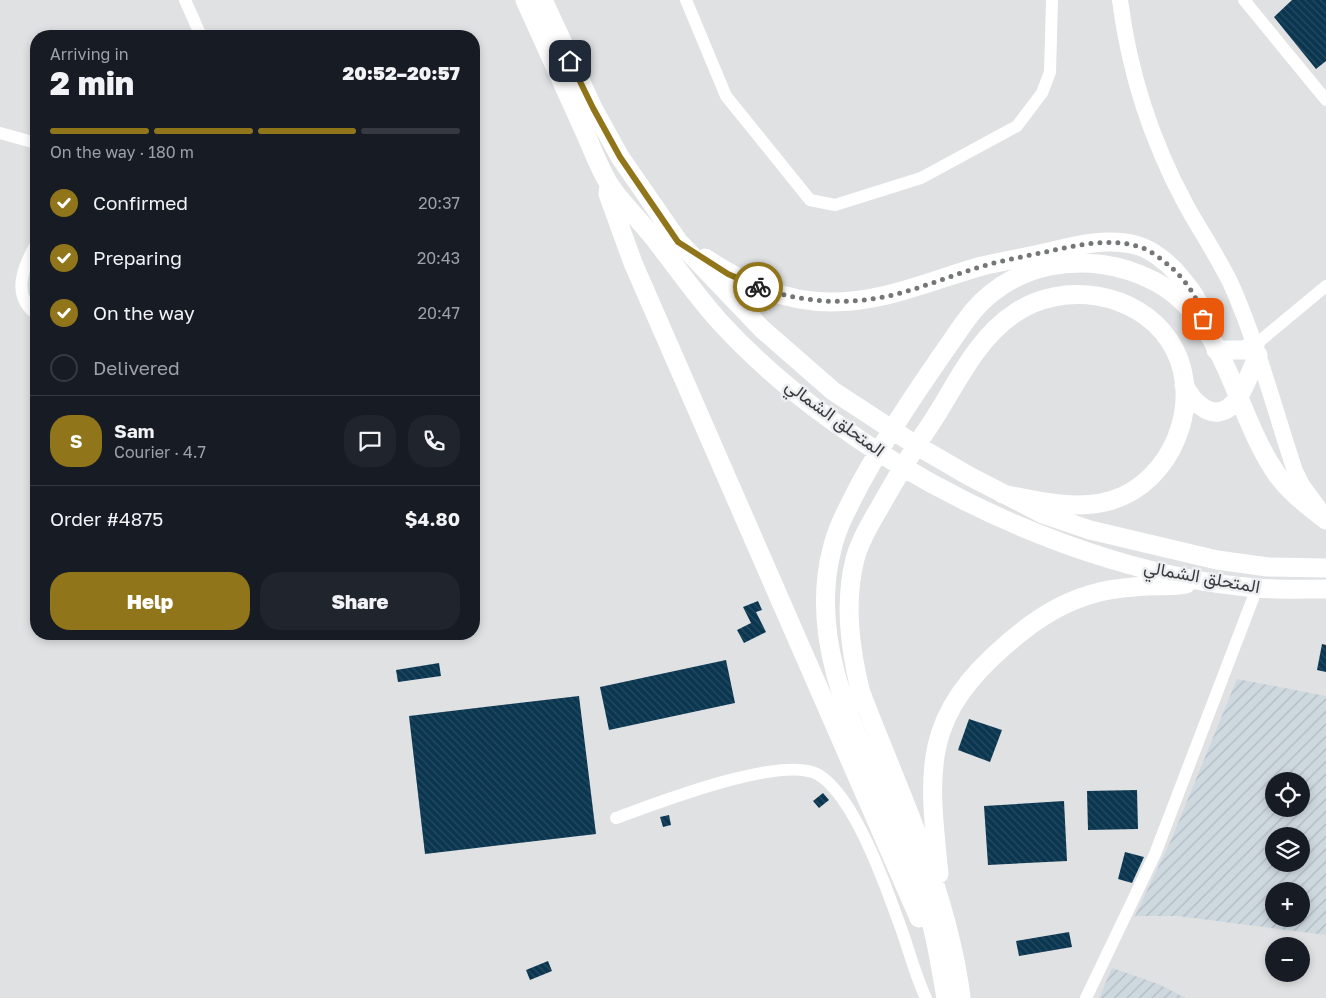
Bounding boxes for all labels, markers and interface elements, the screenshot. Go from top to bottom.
pin [549,40,591,82]
text: Arriving in [50,44,129,64]
icon: home [556,47,584,75]
text: 20:52–20:57 [343,61,460,84]
text: 2 min [50,64,134,102]
text: On the way · 180 m [50,142,194,162]
icon: check [50,189,78,217]
text: Confirmed [93,191,188,214]
text: 20:37 [418,193,460,213]
icon: check [50,244,78,272]
text: Preparing [93,246,182,269]
text: 20:43 [417,248,460,268]
courier [733,262,783,312]
icon: bike [744,273,772,301]
pin [1182,298,1224,340]
icon: check [50,299,78,327]
text: On the way [93,301,195,324]
text: 20:47 [418,303,460,323]
icon: bag [1189,305,1217,333]
text: Delivered [93,356,180,379]
street label: المتحلق الشمالي [779,374,890,465]
button: chat [344,415,396,467]
button: phone [408,415,460,467]
text: Sam [114,419,154,442]
text: S [70,429,82,452]
text: Courier · 4.7 [114,442,206,462]
text: Order #4875 [50,507,163,530]
text: $4.80 [405,507,460,530]
street label: المتحلق الشمالي [1142,555,1262,602]
button: Help [50,572,250,630]
button: Share [260,572,460,630]
map controls [1265,772,1310,982]
button: locate [1265,772,1310,817]
button: layers [1265,827,1310,872]
button: + [1265,882,1310,927]
button: − [1265,937,1310,982]

